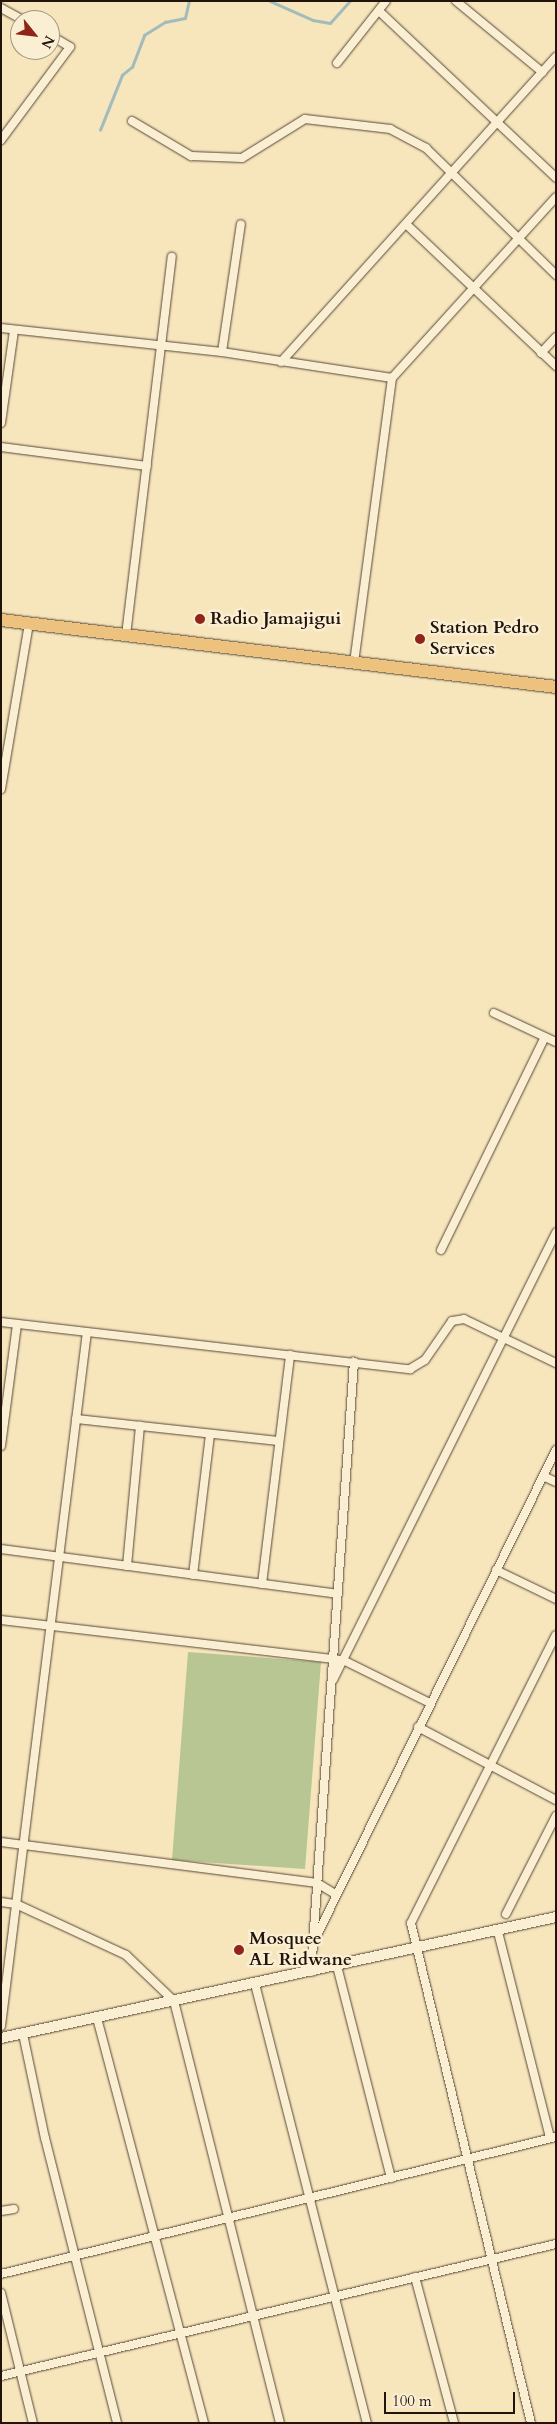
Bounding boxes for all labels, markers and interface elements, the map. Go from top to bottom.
north arrow [10,10,60,60]
text: N [36,32,59,52]
place label: Radio Jamajigui [210,608,341,630]
marker: Radio Jamajigui [194,613,206,625]
place label: Station Pedro Services [430,618,539,660]
marker: Station Pedro Services [414,633,426,645]
place label: Mosquee AL Ridwane [249,1929,352,1972]
marker: Mosquee AL Ridwane [233,1944,245,1956]
scale bar [387,2382,518,2414]
text: 100 m [392,2391,432,2411]

